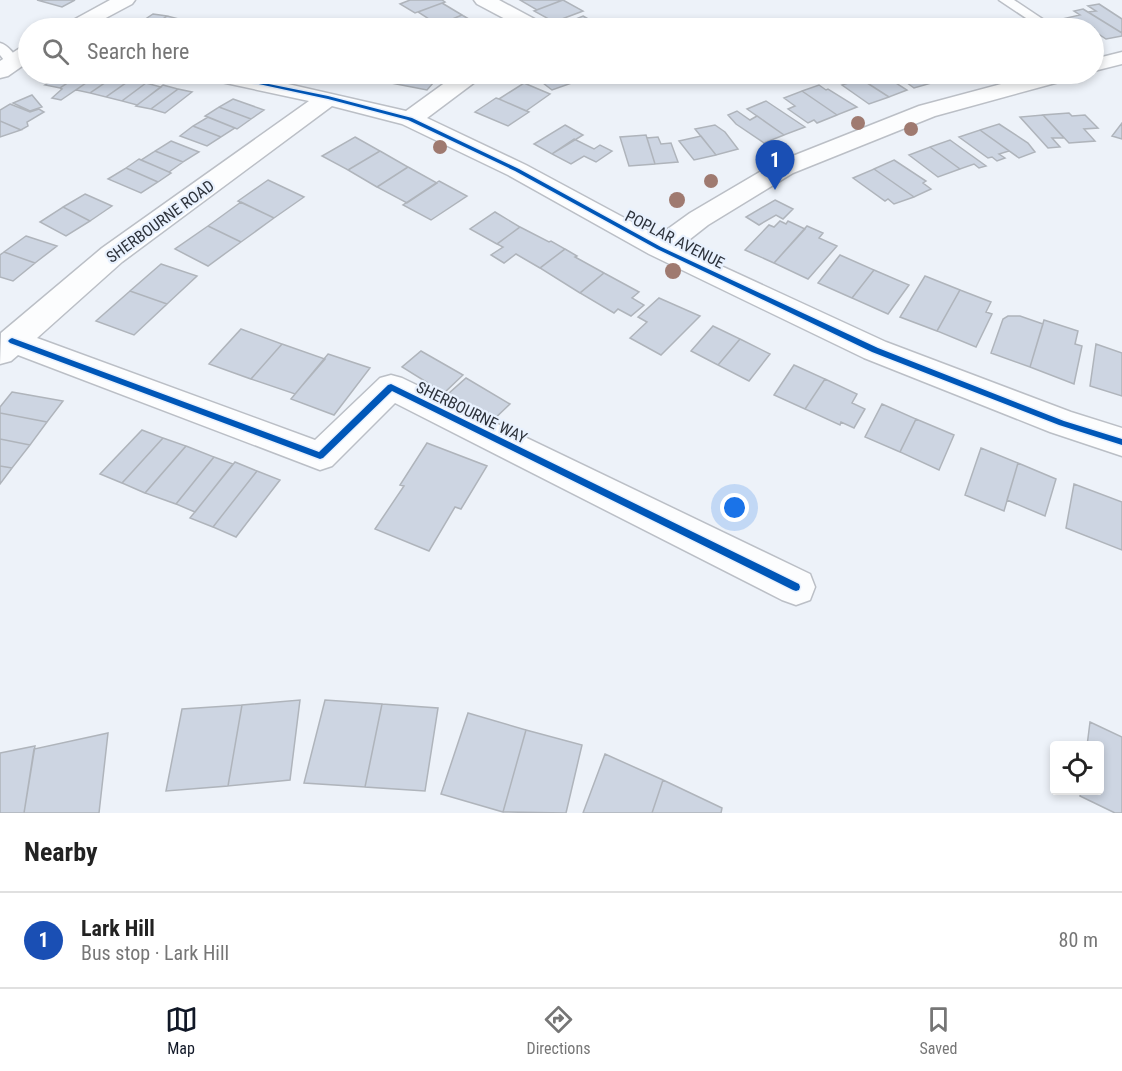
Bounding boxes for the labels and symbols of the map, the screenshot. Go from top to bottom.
pin: 1 [756,140,794,190]
street label: SHERBOURNE ROAD [103,176,218,267]
street label: POPLAR AVENUE [622,206,728,273]
street label: SHERBOURNE WAY [413,377,531,448]
your location [720,493,749,522]

